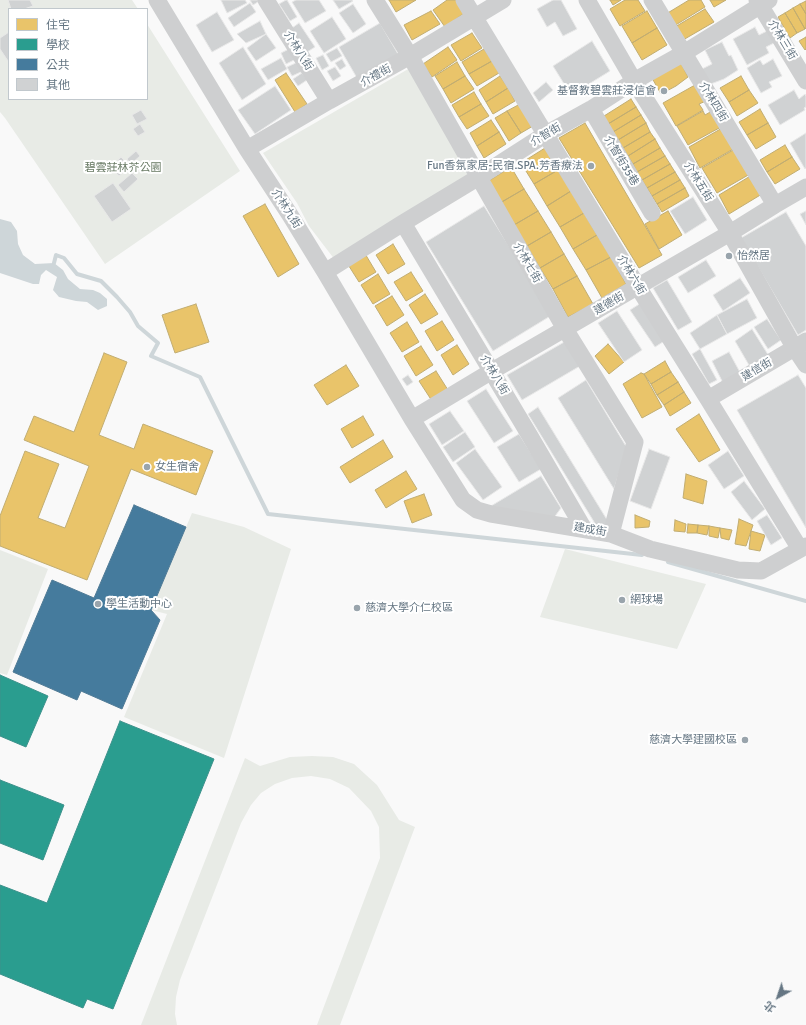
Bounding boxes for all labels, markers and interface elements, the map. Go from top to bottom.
legend [8,8,148,100]
text: 住宅 [46,18,70,33]
street label: 介林三街 [765,18,799,62]
street label: 介林八街 [281,29,315,73]
text: 學校 [46,38,70,53]
text: 公共 [46,58,70,73]
street label: 介禮街 [358,62,394,90]
text: 其他 [46,78,70,93]
street label: 介林四街 [696,80,730,124]
place label: 基督教碧雲莊浸信會 [557,84,656,98]
marker: 基督教碧雲莊浸信會 [659,86,669,96]
street label: 介智街 [528,121,564,149]
street label: 介智街35巷 [601,134,641,188]
place label: Fun香氛家居-民宿.SPA.芳香療法 [427,159,583,173]
street label: 介林五街 [681,160,715,204]
park label: 碧雲莊林芥公園 [85,161,161,175]
marker: Fun香氛家居-民宿.SPA.芳香療法 [586,161,596,171]
street label: 介林九街 [268,187,304,231]
street label: 介林七街 [510,241,544,285]
place label: 怡然居 [737,249,770,263]
marker: 怡然居 [724,251,734,261]
street label: 介林六街 [614,253,648,297]
street label: 建德街 [591,290,627,318]
street label: 介林八街 [477,353,511,397]
street label: 建信街 [739,356,775,384]
place label: 女生宿舍 [155,460,199,474]
marker: 女生宿舍 [142,462,152,472]
street label: 建成街 [573,521,607,539]
place label: 網球場 [630,593,663,607]
marker: 網球場 [617,595,627,605]
place label: 學生活動中心 [106,597,172,611]
marker: 學生活動中心 [93,599,103,609]
place label: 慈濟大學介仁校區 [365,601,453,615]
marker: 慈濟大學介仁校區 [352,603,362,613]
place label: 慈濟大學建國校區 [649,733,737,747]
marker: 慈濟大學建國校區 [740,735,750,745]
north arrow [758,977,798,1017]
text: 北 [762,998,778,1015]

